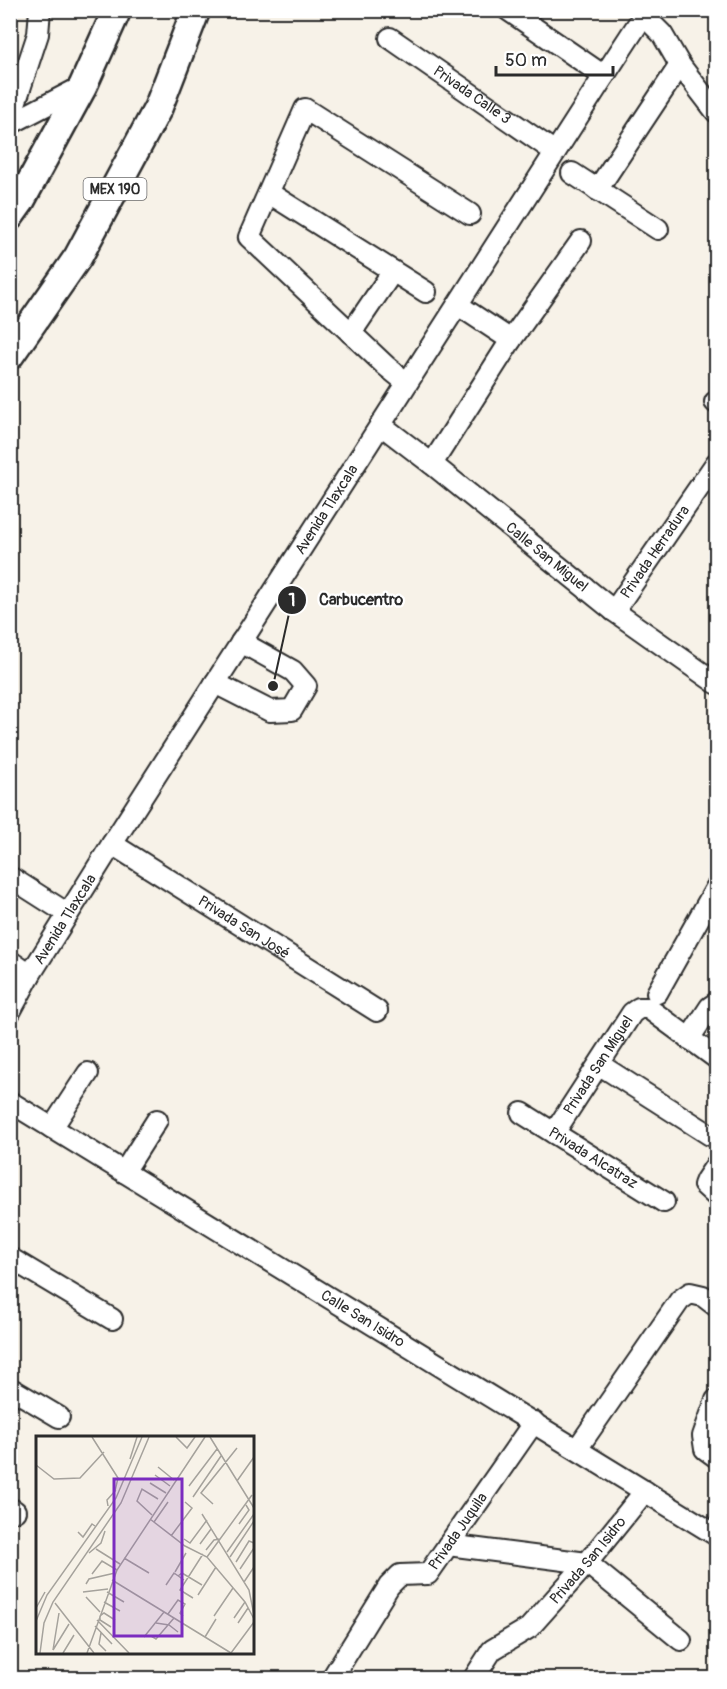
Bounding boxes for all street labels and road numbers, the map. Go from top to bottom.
street label: Privada Calle 3 [430,61,515,128]
road number: MEX 190 [84,178,146,200]
street label: Avenida Tlaxcala [291,461,362,558]
street label: Privada Herradura [616,501,694,602]
street label: Calle San Miguel [502,518,592,596]
street label: Avenida Tlaxcala [30,870,100,968]
street label: Privada San José [195,891,293,963]
street label: Privada San Miguel [559,1012,637,1118]
street label: Privada Alcatraz [545,1123,641,1193]
street label: Calle San Isidro [317,1285,408,1351]
street label: Privada Juquila [424,1489,492,1574]
street label: Privada San Isidro [545,1513,630,1608]

